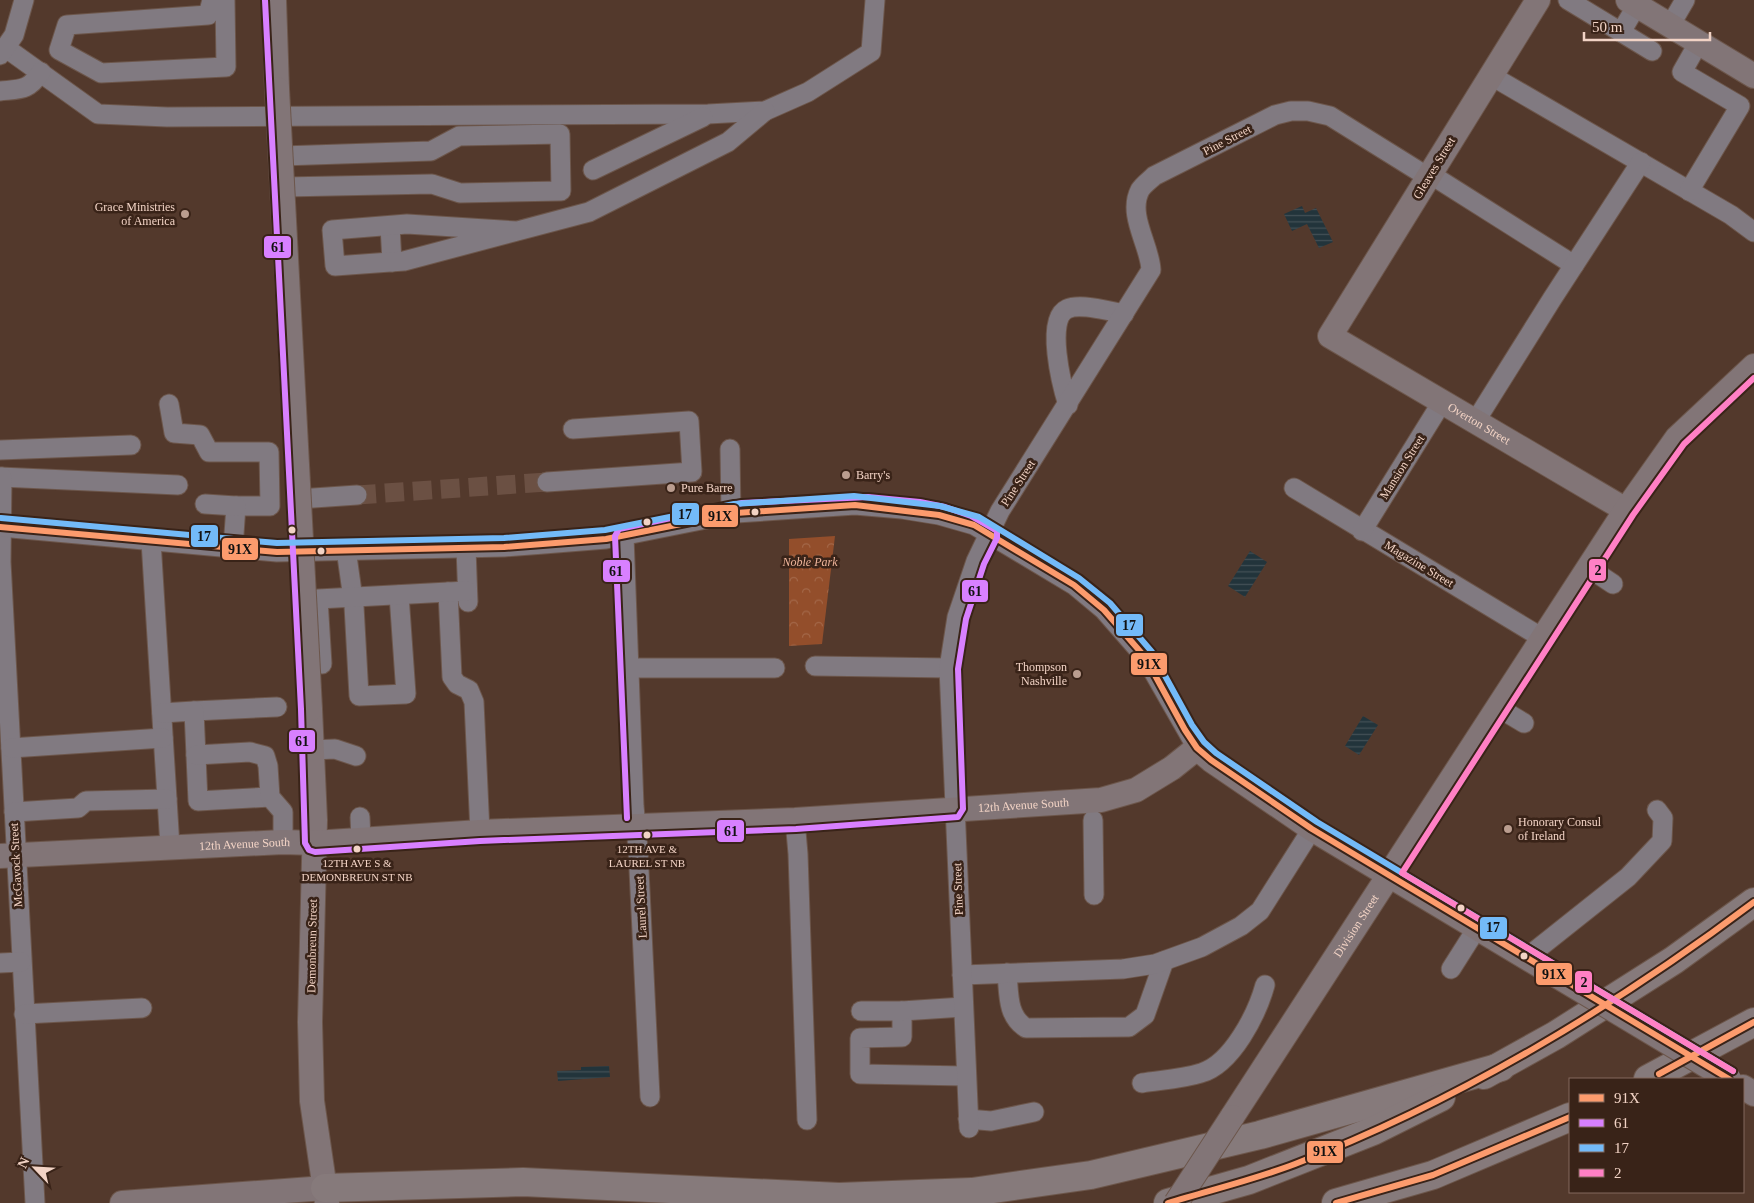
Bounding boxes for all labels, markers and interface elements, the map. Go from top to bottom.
scale bar [1584,10,1710,42]
text: 50 m [1592,19,1623,35]
street label: Pine Street [1201,122,1254,158]
street label: Gleaves Street [1410,134,1458,201]
place label: Grace Ministries of America [95,200,176,228]
marker: Grace Ministries of America [179,208,191,220]
line badge: 61 [263,235,292,259]
text: 61 [271,240,285,255]
street label: Overton Street [1445,400,1513,448]
street label: Mansion Street [1377,432,1428,502]
street label: Pine Street [998,457,1038,509]
place label: Barry's [856,468,890,482]
marker: Barry's [840,469,852,481]
place label: Pure Barre [681,481,733,495]
marker: Pure Barre [665,482,677,494]
line badge: 17 [671,502,700,526]
line badge: 91X [701,504,739,528]
text: 17 [678,507,692,522]
unlabelled marker [750,507,760,517]
text: 91X [708,509,732,524]
unlabelled marker [642,517,652,527]
line badge: 17 [190,524,219,548]
unlabelled marker [287,525,297,535]
text: 17 [197,529,211,544]
line badge: 91X [221,537,259,561]
street label: Magazine Street [1382,538,1457,591]
text: 91X [228,542,252,557]
unlabelled marker [316,546,326,556]
park label: Noble Park [782,555,838,569]
line badge: 2 [1588,558,1607,582]
line badge: 61 [602,559,631,583]
text: 2 [1595,563,1602,578]
text: 61 [609,564,623,579]
line badge: 61 [961,579,989,603]
text: 61 [968,584,982,599]
line badge: 17 [1115,613,1144,637]
text: 17 [1122,618,1136,633]
line badge: 91X [1130,652,1168,676]
text: 91X [1137,657,1161,672]
place label: Thompson Nashville [1016,660,1067,688]
marker: Thompson Nashville [1071,668,1083,680]
line badge: 61 [288,729,316,753]
text: 61 [295,734,309,749]
street label: 12th Avenue South [978,795,1069,815]
place label: Honorary Consul of Ireland [1518,815,1602,843]
line badge: 61 [716,819,745,843]
street label: McGavock Street [7,822,25,907]
marker: Honorary Consul of Ireland [1502,823,1514,835]
text: 61 [724,824,738,839]
marker: 12TH AVE & LAUREL ST NB [642,830,652,840]
street label: 12th Avenue South [199,835,290,853]
place label: 12TH AVE & LAUREL ST NB [609,843,685,869]
marker: 12TH AVE S & DEMONBREUN ST NB [352,844,362,854]
place label: 12TH AVE S & DEMONBREUN ST NB [301,857,413,883]
street label: Pine Street [950,862,966,915]
street label: Laurel Street [632,875,650,938]
street label: Division Street [1331,891,1382,960]
street label: Demonbreun Street [304,898,320,993]
unlabelled marker [1456,903,1466,913]
line badge: 17 [1479,916,1508,940]
text: 17 [1486,920,1500,935]
unlabelled marker [1519,951,1529,961]
line badge: 91X [1535,962,1573,986]
text: 91X [1542,967,1566,982]
line badge: 2 [1574,970,1593,994]
text: 2 [1581,975,1588,990]
legend [1569,1078,1744,1193]
text: 91X [1614,1090,1640,1106]
text: 61 [1614,1115,1629,1131]
line badge: 91X [1306,1140,1344,1164]
text: 17 [1614,1140,1630,1156]
north arrow [10,1143,60,1193]
text: 91X [1313,1144,1337,1159]
text: N [15,1155,33,1170]
text: 2 [1614,1165,1622,1181]

